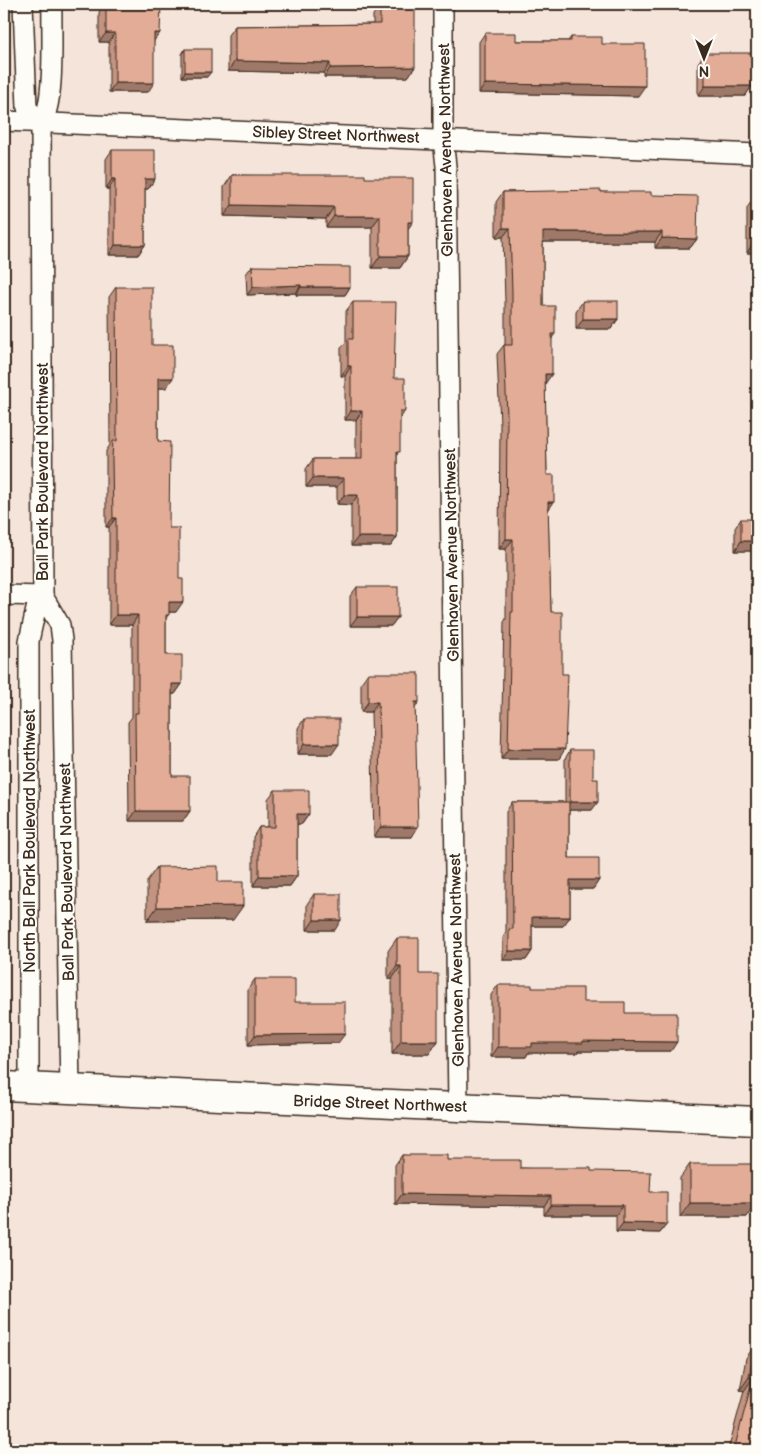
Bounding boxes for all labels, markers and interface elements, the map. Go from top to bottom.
north arrow [678,32,728,82]
street label: Glenhaven Avenue Northwest [435,43,458,257]
text: N [699,62,709,79]
street label: Sibley Street Northwest [252,123,420,148]
street label: Ball Park Boulevard Northwest [34,363,53,581]
street label: Glenhaven Avenue Northwest [441,448,464,662]
street label: North Ball Park Boulevard Northwest [21,709,40,973]
street label: Ball Park Boulevard Northwest [56,762,79,981]
street label: Glenhaven Avenue Northwest [446,853,469,1067]
street label: Bridge Street Northwest [293,1092,467,1117]

